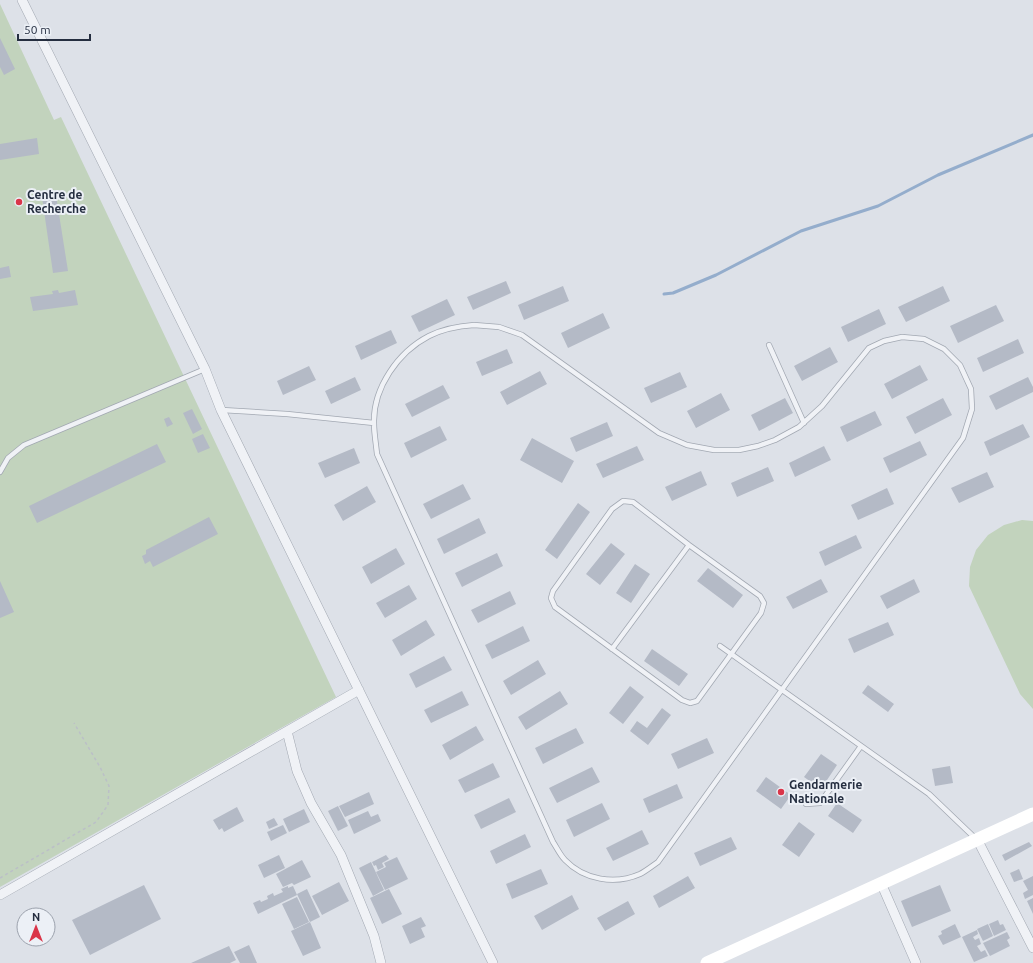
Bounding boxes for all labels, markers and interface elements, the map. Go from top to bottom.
scale bar [18,16,90,42]
text: 50 m [24,23,51,36]
place label: Centre de Recherche [27,188,86,215]
marker: Centre de Recherche [14,197,24,207]
place label: Gendarmerie Nationale [789,778,862,805]
marker: Gendarmerie Nationale [776,787,786,797]
north arrow [16,907,56,947]
text: N [32,911,40,923]

